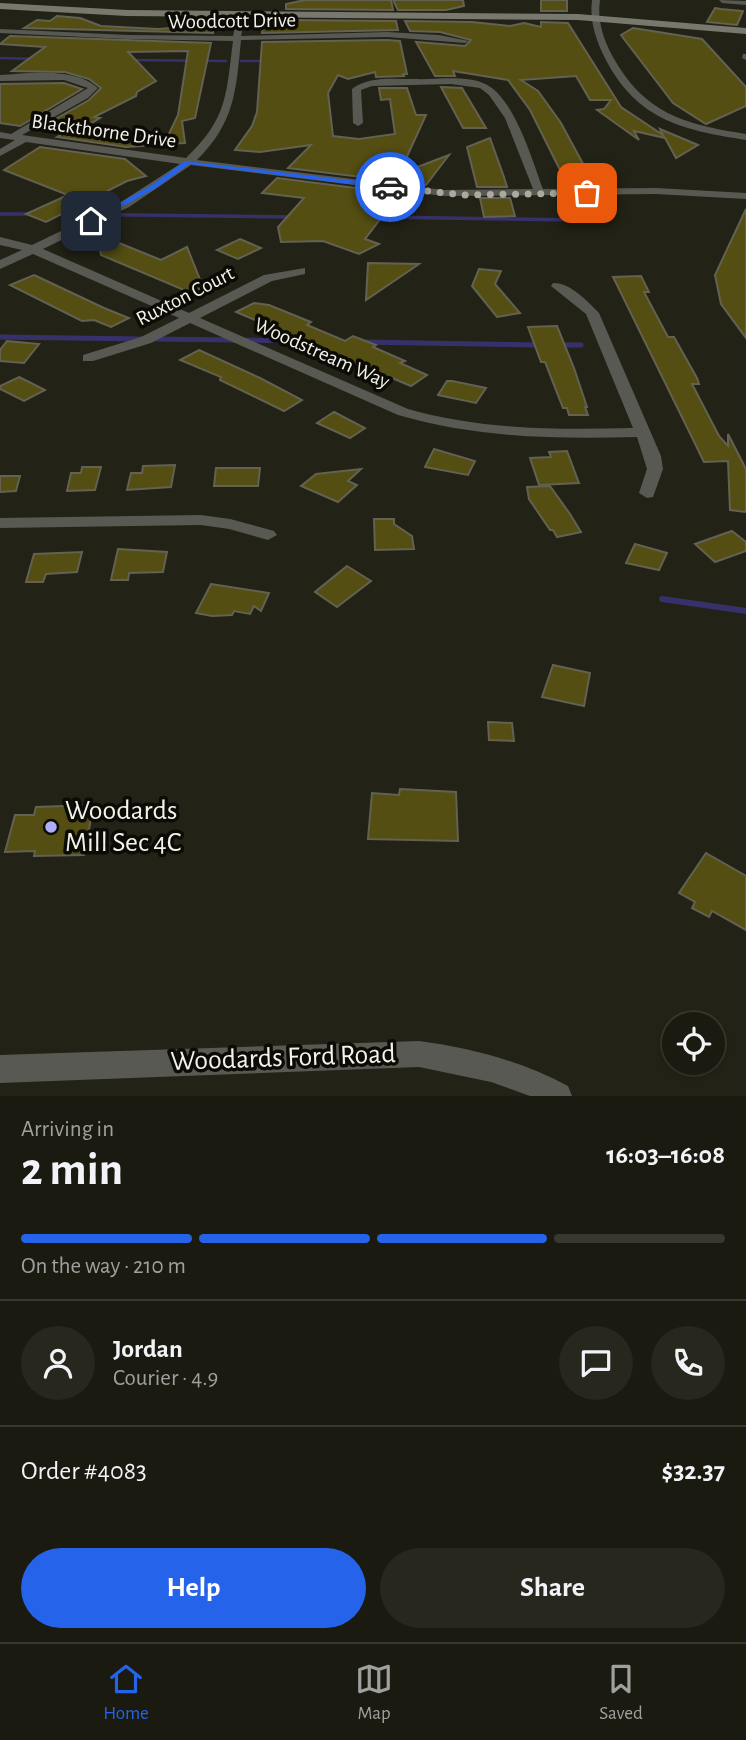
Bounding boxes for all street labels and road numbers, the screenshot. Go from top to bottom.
street label: Woodcott Drive [168,9,296,33]
street label: Blackthorne Drive [30,110,178,152]
street label: Ruxton Court [133,262,238,330]
street label: Woodstream Way [251,314,393,392]
street label: Woodards Ford Road [170,1040,396,1076]

